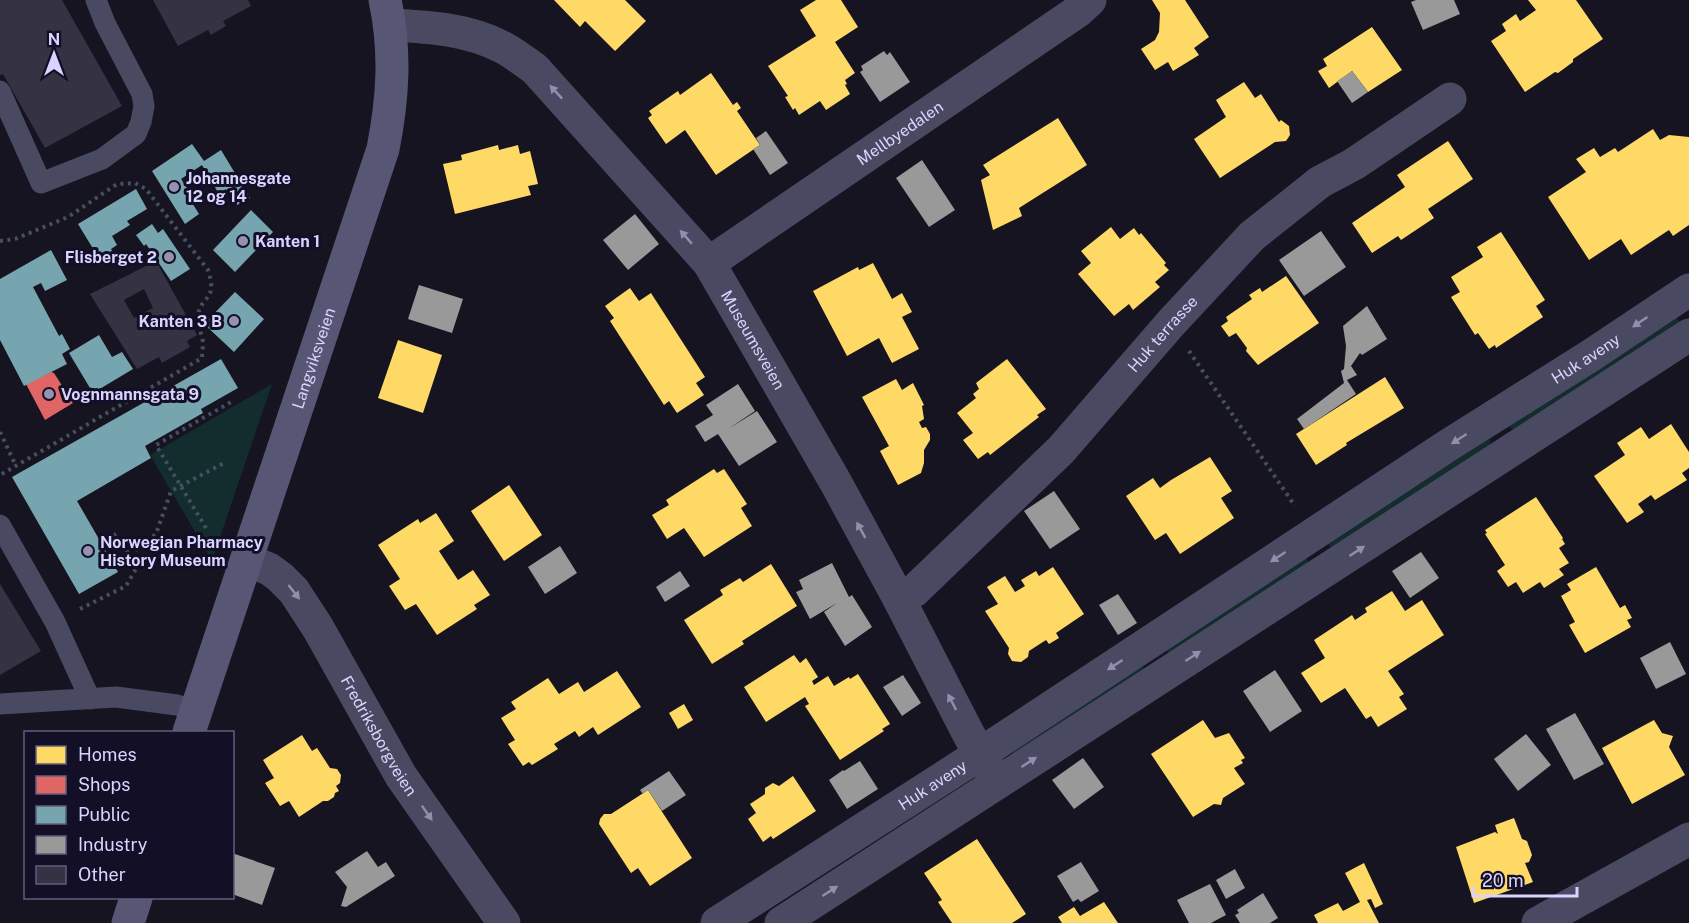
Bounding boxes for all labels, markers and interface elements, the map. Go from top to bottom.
north arrow [24,24,84,84]
text: N [48,30,60,49]
one-way arrow [549,84,563,99]
street label: Mellbyedalen [853,97,947,169]
place label: Johannesgate 12 og 14 [186,169,291,206]
marker: Johannesgate 12 og 14 [167,180,181,194]
one-way arrow [680,230,693,245]
place label: Kanten 1 [255,232,320,251]
marker: Kanten 1 [236,234,250,248]
place label: Flisberget 2 [65,248,157,267]
marker: Flisberget 2 [162,250,176,264]
street label: Museumsveien [717,287,789,393]
street label: Huk terrasse [1124,292,1202,376]
street label: Langviksveien [288,305,340,411]
place label: Kanten 3 B [139,312,222,331]
marker: Kanten 3 B [227,314,241,328]
one-way arrow [1633,316,1649,328]
street label: Huk aveny [1548,330,1624,388]
place label: Vognmannsgata 9 [61,385,199,404]
marker: Vognmannsgata 9 [42,387,56,401]
one-way arrow [1450,433,1467,444]
one-way arrow [856,521,866,538]
place label: Norwegian Pharmacy History Museum [100,533,263,570]
marker: Norwegian Pharmacy History Museum [81,544,95,558]
one-way arrow [1349,546,1365,557]
one-way arrow [1270,552,1286,563]
one-way arrow [287,585,299,600]
one-way arrow [1185,651,1201,662]
one-way arrow [1107,659,1123,670]
street label: Fredriksborgveien [337,672,421,800]
one-way arrow [948,694,957,711]
legend [24,731,234,899]
text: Homes [78,744,137,765]
street label: Huk aveny [895,756,971,814]
one-way arrow [1021,756,1037,767]
text: Shops [78,774,130,795]
text: Public [78,804,130,825]
one-way arrow [421,805,432,821]
text: Industry [78,834,148,855]
scale bar [1473,860,1576,898]
text: Other [78,864,126,885]
text: 20 m [1482,870,1524,891]
one-way arrow [822,886,838,897]

